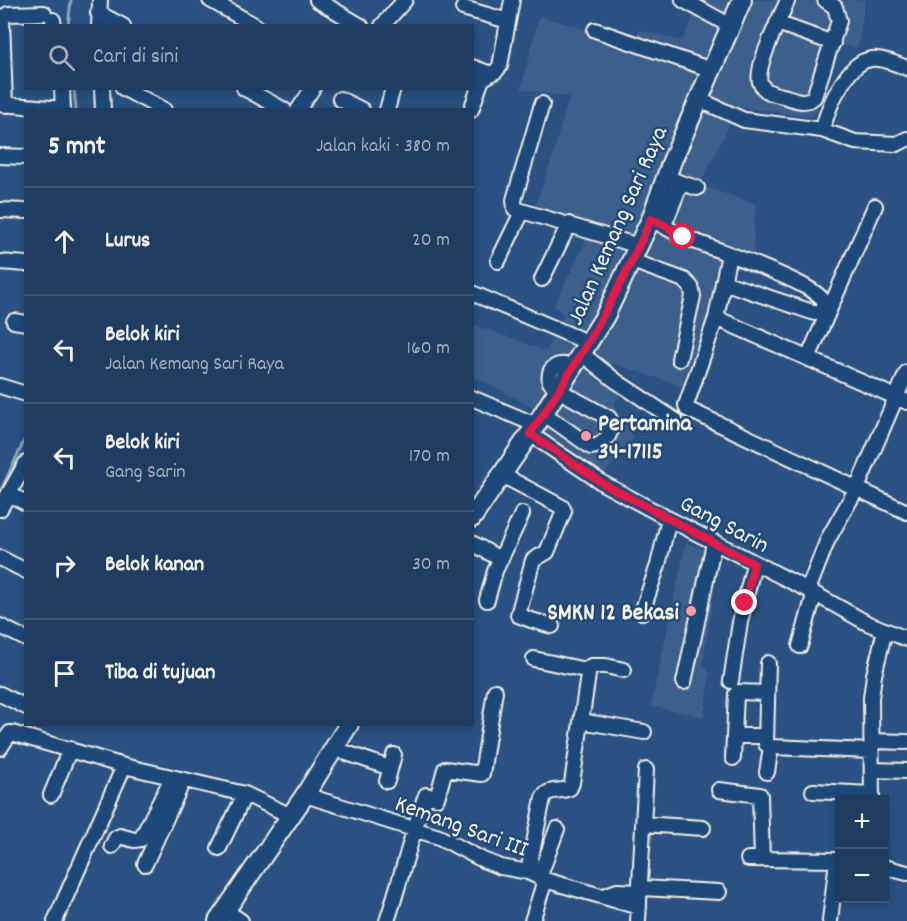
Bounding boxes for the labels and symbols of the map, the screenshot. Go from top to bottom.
street label: Jalan Kemang Sari Raya [560,121,678,331]
route start [669,223,695,249]
place label: Pertamina 34-17115 [598,408,692,470]
marker: Pertamina 34-17115 [579,429,593,443]
street label: Gang Sarin [673,488,774,563]
route end [731,589,757,615]
place label: SMKN 12 Bekasi [547,597,680,631]
marker: SMKN 12 Bekasi [684,604,698,618]
street label: Kemang Sari III [390,788,533,868]

